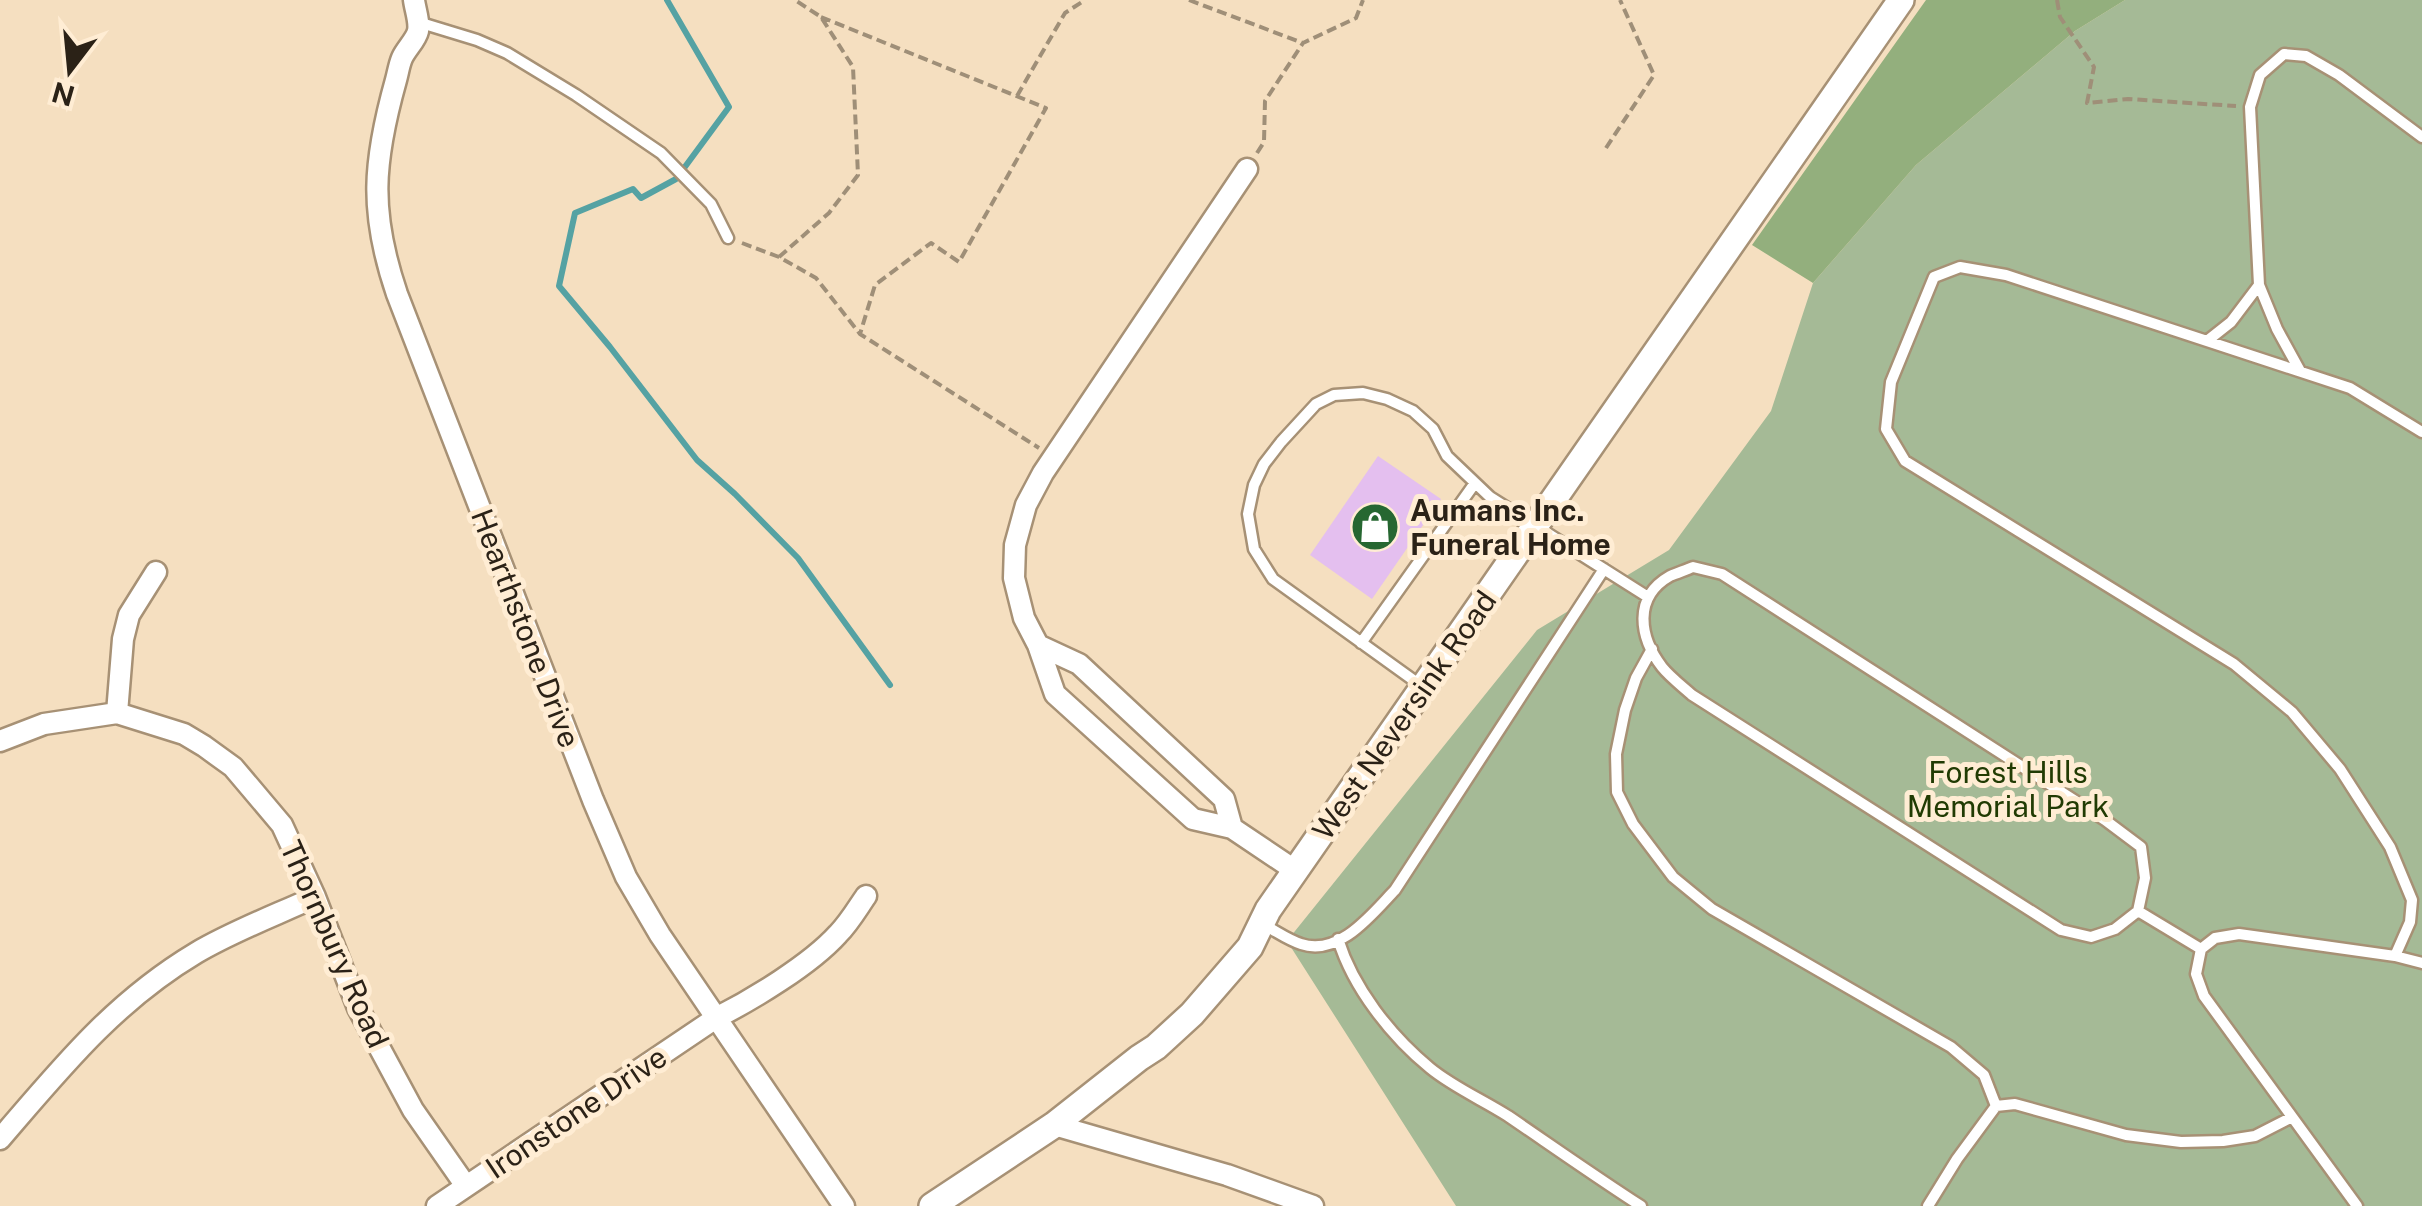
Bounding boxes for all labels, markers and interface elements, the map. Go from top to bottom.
north arrow [20,20,120,120]
text: N [48,76,78,113]
place label: Aumans Inc. Funeral Home [1410,492,1611,562]
shop icon: Aumans Inc. Funeral Home [1349,501,1401,553]
street label: Hearthstone Drive [464,504,588,752]
street label: West Neversink Road [1304,584,1504,846]
park label: Forest Hills Memorial Park [1907,754,2109,824]
street label: Thornbury Road [273,835,397,1053]
street label: Ironstone Drive [479,1038,673,1186]

